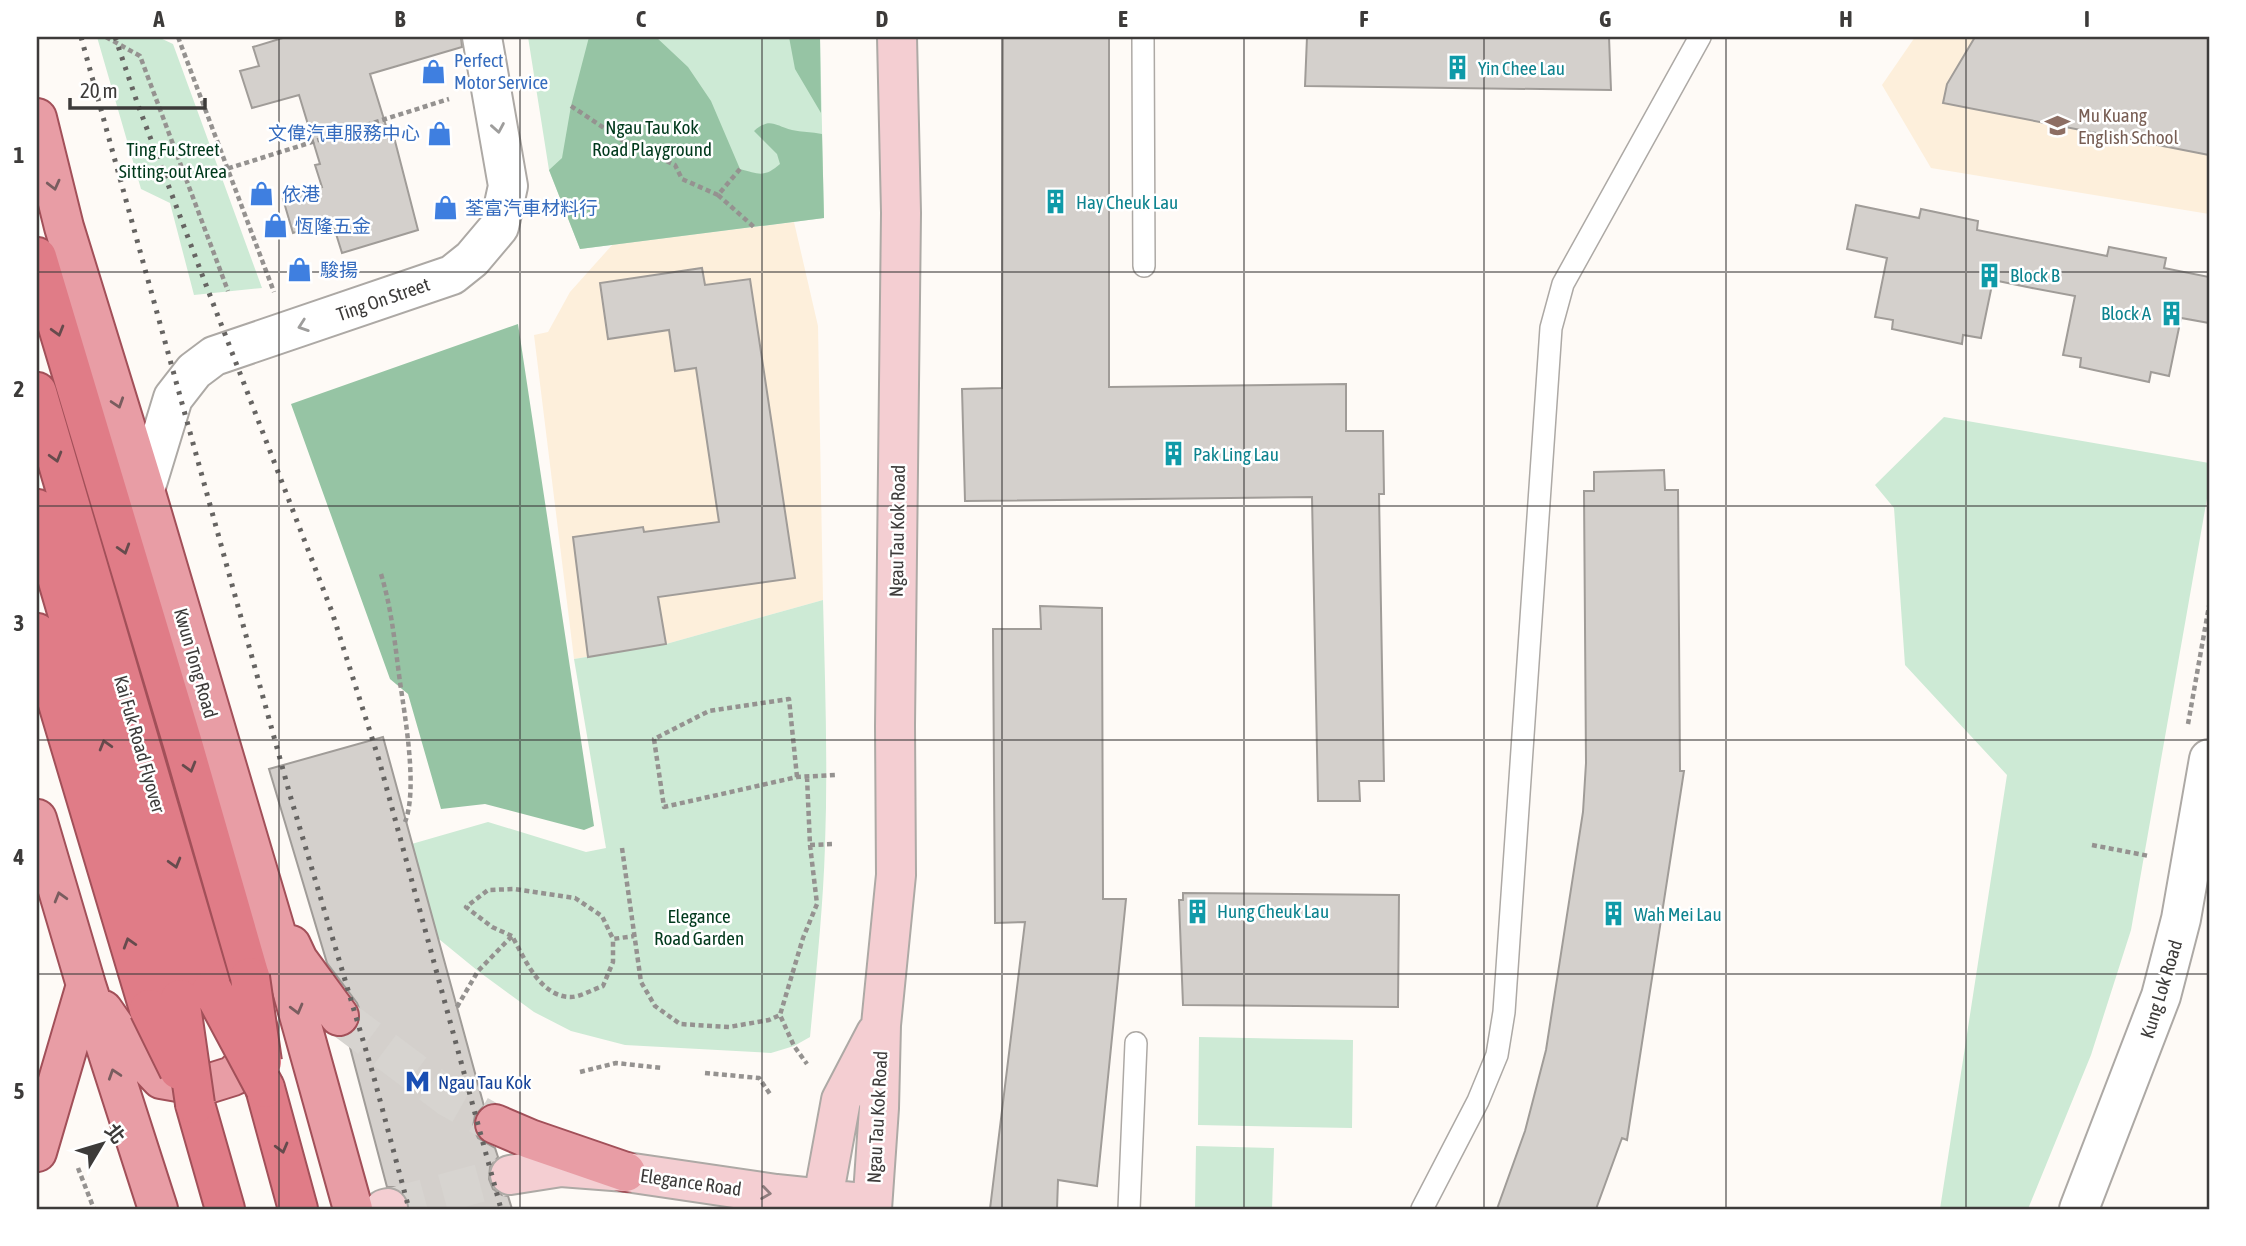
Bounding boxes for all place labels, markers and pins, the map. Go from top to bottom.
place label: Perfect Motor Service [454,49,548,93]
building icon: Yin Chee Lau [1444,54,1472,82]
shop icon: Perfect Motor Service [420,57,448,85]
place label: Yin Chee Lau [1478,57,1565,79]
place label: Mu Kuang English School [2078,104,2179,148]
school or university icon: Mu Kuang English School [2044,112,2072,140]
shop icon: 文偉汽車服務中心 [426,119,454,147]
place label: 文偉汽車服務中心 [268,122,420,144]
shop icon: 依港 [248,180,276,208]
place label: 依港 [282,183,320,205]
building icon: Hay Cheuk Lau [1042,188,1070,216]
place label: Hay Cheuk Lau [1076,191,1178,213]
shop icon: 荃富汽車材料行 [431,194,459,222]
place label: 荃富汽車材料行 [465,197,598,219]
shop icon: 恆隆五金 [261,212,289,240]
place label: 恆隆五金 [295,215,371,237]
shop icon: 駿揚 [286,256,314,284]
place label: 駿揚 [320,259,358,281]
building icon: Block B [1976,261,2004,289]
place label: Block B [2010,264,2060,286]
building icon: Block A [2157,299,2185,327]
place label: Block A [2101,302,2152,324]
building icon: Pak Ling Lau [1159,440,1187,468]
place label: Pak Ling Lau [1193,443,1279,465]
building icon: Hung Cheuk Lau [1183,897,1211,925]
place label: Hung Cheuk Lau [1217,900,1329,922]
building icon: Wah Mei Lau [1600,900,1628,928]
place label: Wah Mei Lau [1634,903,1722,925]
metro station icon: Ngau Tau Kok [404,1068,432,1096]
place label: Ngau Tau Kok [438,1071,532,1093]

